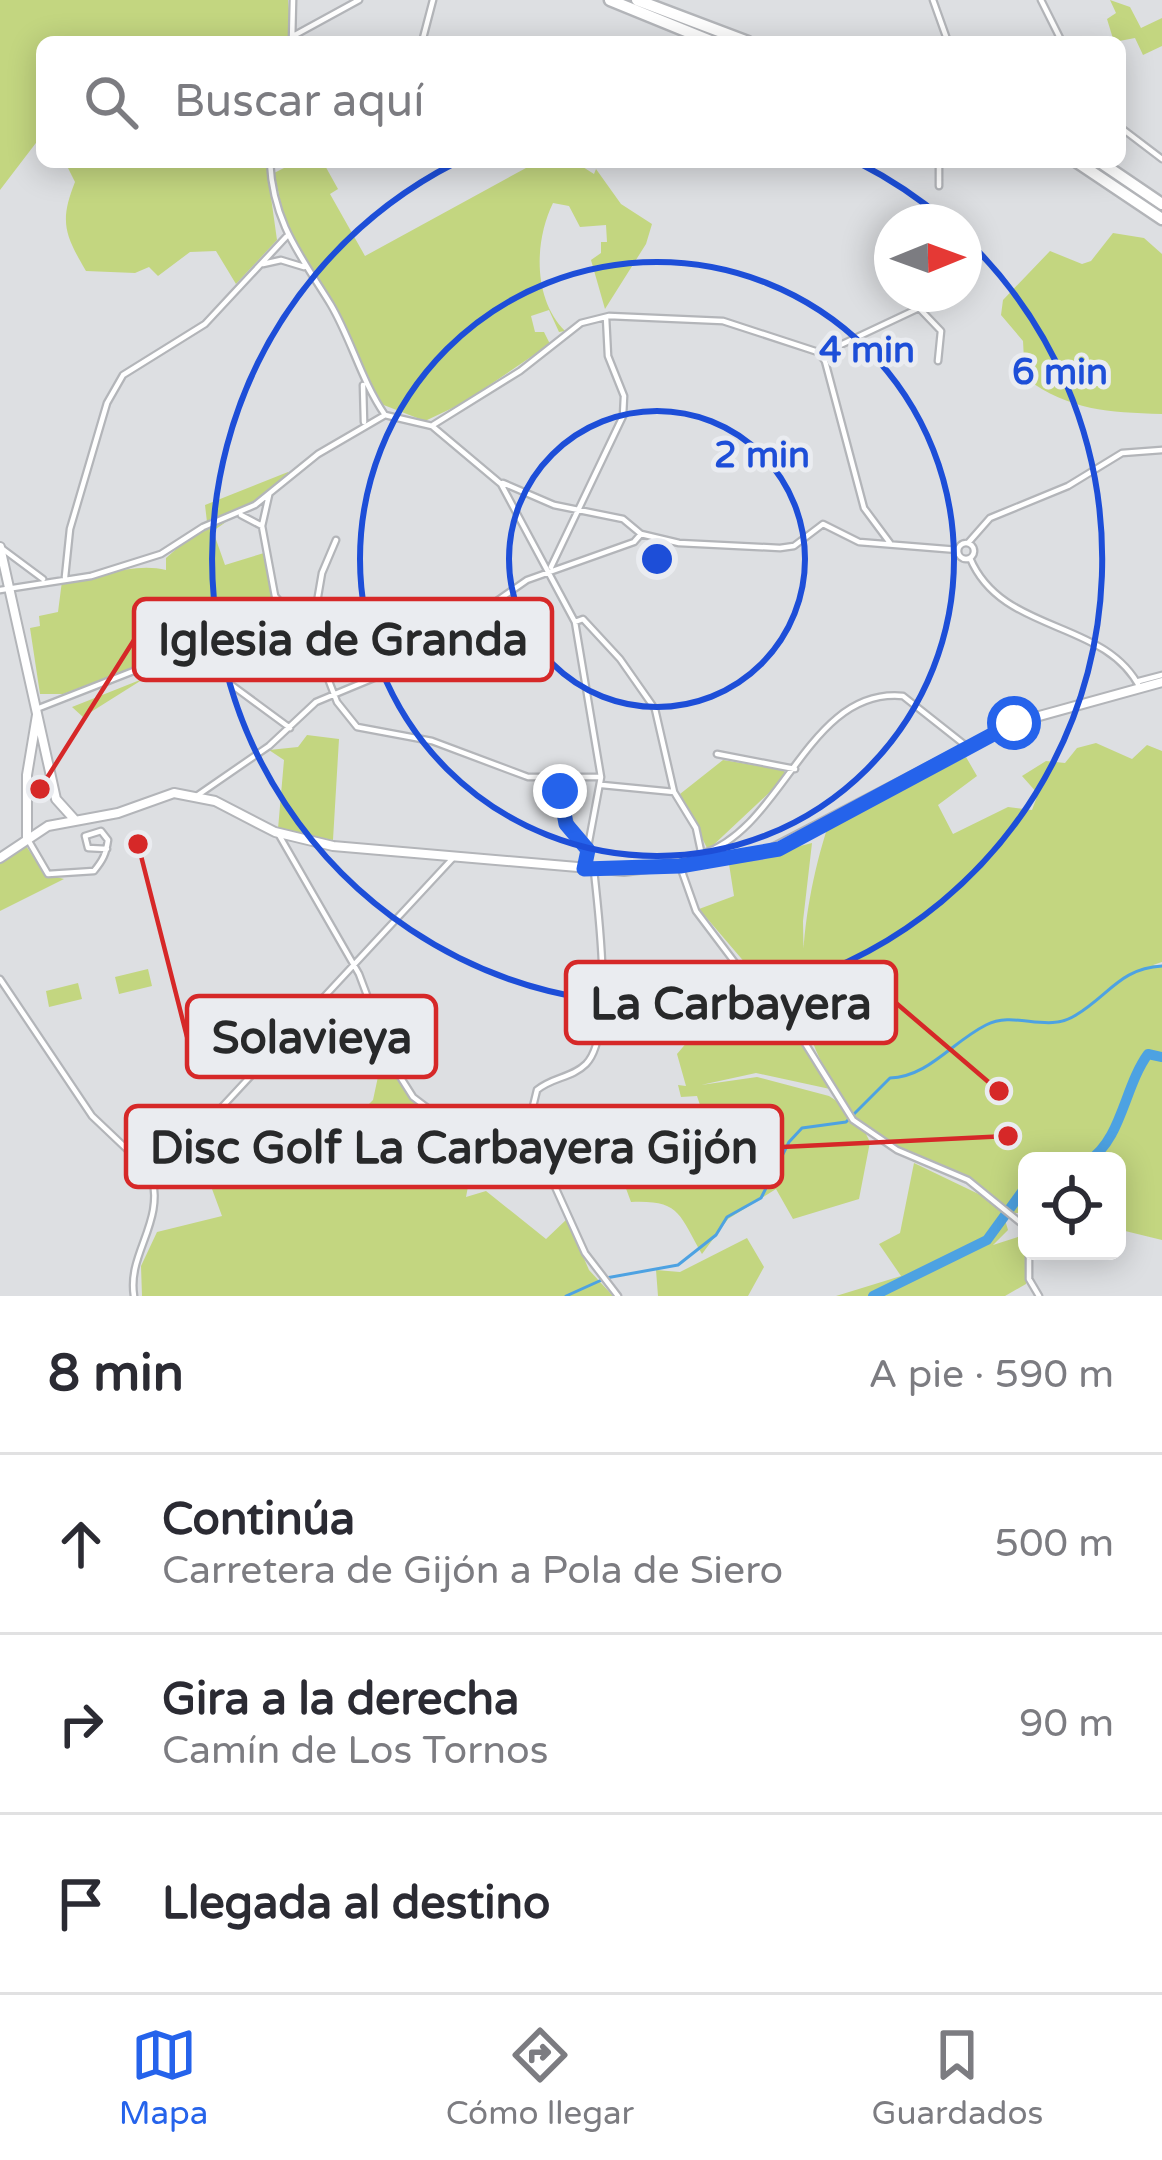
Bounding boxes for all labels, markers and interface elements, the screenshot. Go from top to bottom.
search box [36,36,1126,168]
icon: search [78,69,144,135]
text: Buscar aquí [174,75,424,129]
north arrow [874,204,982,312]
text: 4 min [819,329,915,372]
text: 6 min [1012,351,1108,394]
text: 2 min [714,434,810,477]
centre of rings [636,538,678,580]
callout: Iglesia de Granda [134,599,552,680]
text: Iglesia de Granda [158,614,528,668]
route start [987,696,1041,750]
route end [533,764,587,818]
callout: La Carbayera [566,962,896,1043]
text: La Carbayera [590,978,872,1032]
callout: Solavieya [187,996,436,1077]
text: Solavieya [212,1012,412,1066]
callout: Disc Golf La Carbayera Gijón [126,1106,782,1187]
text: Disc Golf La Carbayera Gijón [150,1122,758,1176]
map controls [1018,1152,1126,1260]
button: locate [1018,1152,1126,1260]
text: 8 min [48,1343,184,1405]
text: A pie · 590 m [869,1351,1114,1398]
text: Continúa [162,1493,355,1547]
icon: ahead [48,1511,114,1577]
text: 500 m [995,1520,1114,1567]
text: Carretera de Gijón a Pola de Siero [162,1547,783,1594]
text: Gira a la derecha [162,1673,519,1727]
icon: right [48,1691,114,1757]
text: 90 m [1019,1700,1114,1747]
text: Camín de Los Tornos [162,1727,548,1774]
icon: arrive [48,1871,114,1937]
text: Llegada al destino [162,1877,550,1931]
tab: Mapa [119,2022,208,2133]
tab: Cómo llegar [446,2022,634,2133]
tab: Guardados [871,2022,1043,2133]

